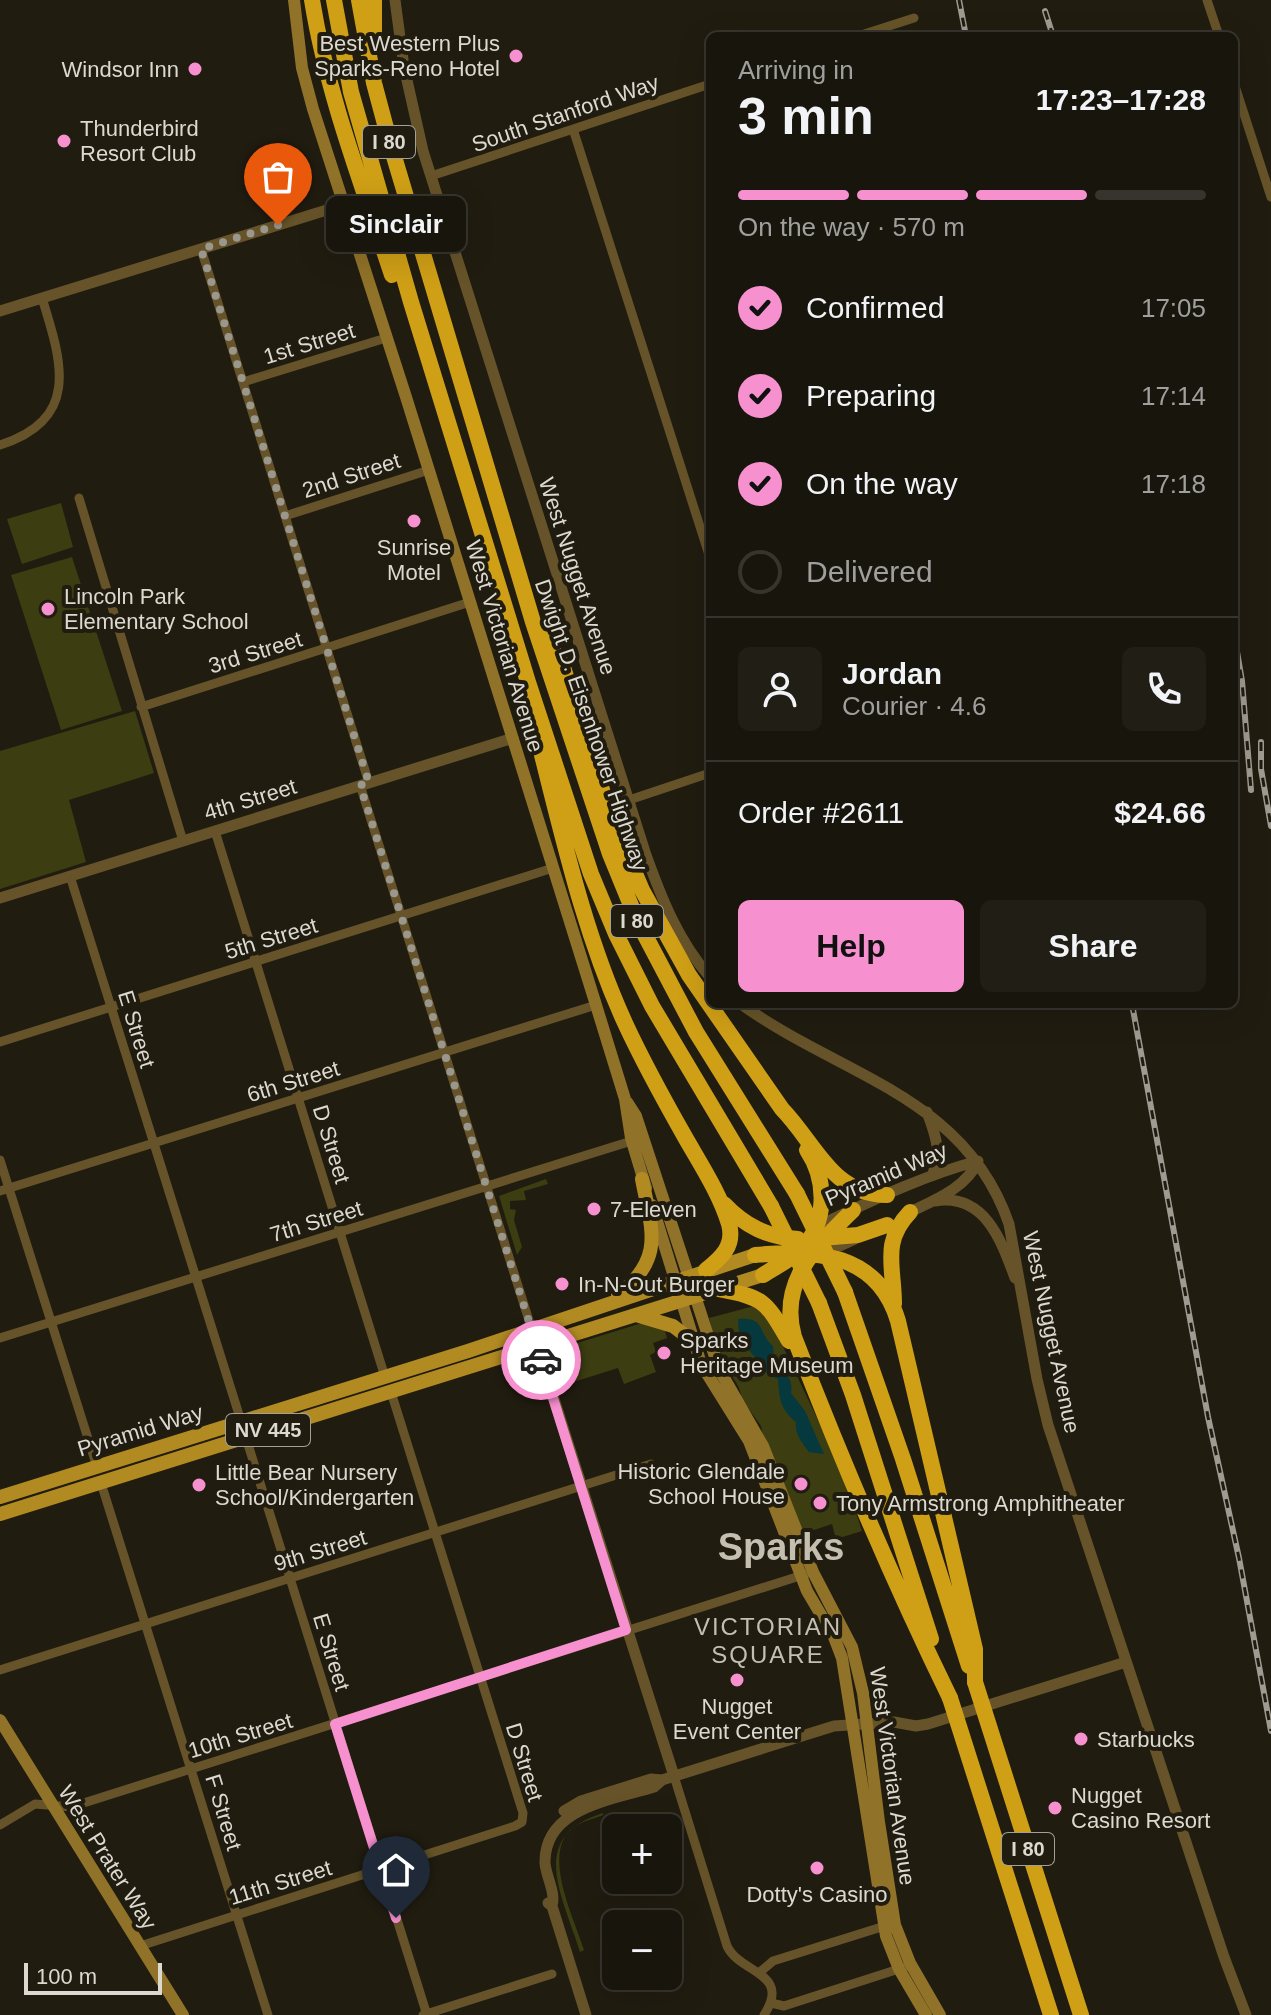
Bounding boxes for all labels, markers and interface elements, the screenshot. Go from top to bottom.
place label: Best Western Plus Sparks-Reno Hotel [314,31,500,81]
marker: Best Western Plus Sparks-Reno Hotel [507,47,525,65]
text: Arriving in [738,55,854,85]
place label: Windsor Inn [62,57,179,82]
marker: Windsor Inn [186,60,204,78]
street label: South Stanford Way [468,70,662,157]
text: 17:23–17:28 [1036,83,1206,116]
text: 3 min [738,87,874,145]
place label: Thunderbird Resort Club [80,116,199,166]
road number: I 80 [363,126,415,158]
marker: Thunderbird Resort Club [55,132,73,150]
pin [244,143,312,225]
icon: bag [256,155,300,199]
callout: Sinclair [326,197,466,253]
text: Sinclair [349,209,443,239]
text: On the way · 570 m [738,212,965,242]
icon: check [738,286,782,330]
text: Confirmed [806,291,944,324]
text: 17:05 [1141,293,1206,323]
street label: 1st Street [260,318,358,369]
icon: check [738,374,782,418]
text: Preparing [806,379,936,412]
text: 17:14 [1141,381,1206,411]
street label: 2nd Street [299,448,403,503]
icon: check [738,462,782,506]
text: On the way [806,467,958,500]
text: 17:18 [1141,469,1206,499]
street label: West Nugget Avenue [534,474,621,678]
marker: Sunrise Motel [405,512,423,530]
place label: Sunrise Motel [377,535,451,585]
street label: West Victorian Avenue [460,537,549,755]
text: Delivered [806,555,933,588]
street label: Dwight D. Eisenhower Highway [530,576,653,874]
place label: Lincoln Park Elementary School [64,584,249,634]
marker: Lincoln Park Elementary School [39,600,57,618]
street label: 3rd Street [205,626,305,679]
button: person [738,647,822,731]
button: phone [1122,647,1206,731]
text: Jordan [842,657,942,690]
text: Courier · 4.6 [842,691,987,721]
street label: 4th Street [201,774,299,825]
text: Order #2611 [738,796,904,829]
text: $24.66 [1114,796,1206,829]
button: Help [738,900,964,992]
button: Share [980,900,1206,992]
road number: I 80 [611,905,663,937]
street label: 5th Street [222,913,320,964]
street label: E Street [113,987,160,1071]
street label: 6th Street [244,1056,342,1107]
street label: D Street [308,1102,355,1186]
street label: Pyramid Way [821,1138,951,1211]
street label: 7th Street [267,1196,365,1247]
place label: 7-Eleven [610,1197,697,1222]
marker: 7-Eleven [585,1200,603,1218]
street label: West Nugget Avenue [1018,1229,1085,1435]
place label: In-N-Out Burger [578,1272,735,1297]
marker: In-N-Out Burger [553,1275,571,1293]
courier [501,1320,581,1400]
place label: Sparks Heritage Museum [680,1328,854,1378]
icon: car [519,1338,563,1382]
marker: Sparks Heritage Museum [655,1344,673,1362]
street label: Pyramid Way [74,1400,206,1461]
road number: NV 445 [226,1414,310,1446]
place label: Historic Glendale School House [617,1459,785,1509]
place label: Little Bear Nursery School/Kindergarten [215,1460,414,1510]
marker: Historic Glendale School House [792,1475,810,1493]
marker: Little Bear Nursery School/Kindergarten [190,1476,208,1494]
place label: Tony Armstrong Amphitheater [836,1491,1125,1516]
marker: Tony Armstrong Amphitheater [811,1494,829,1512]
street label: 9th Street [271,1525,369,1576]
district label: Sparks [718,1526,844,1568]
street label: E Street [308,1610,355,1694]
district label: VICTORIAN SQUARE [694,1613,842,1668]
street label: West Victorian Avenue [865,1665,920,1887]
marker: Nugget Event Center [728,1671,746,1689]
place label: Nugget Event Center [673,1694,801,1744]
street label: 10th Street [185,1708,295,1763]
street label: D Street [501,1720,548,1804]
place label: Starbucks [1097,1727,1195,1752]
marker: Starbucks [1072,1730,1090,1748]
street label: F Street [200,1771,247,1853]
street label: West Prater Way [53,1781,162,1934]
place label: Nugget Casino Resort [1071,1783,1210,1833]
marker: Nugget Casino Resort [1046,1799,1064,1817]
map controls [602,1814,682,1990]
button: + [602,1814,682,1894]
road number: I 80 [1002,1833,1054,1865]
pin [362,1836,430,1918]
icon: home [374,1848,418,1892]
street label: 11th Street [226,1855,334,1910]
marker: Dotty's Casino [808,1859,826,1877]
place label: Dotty's Casino [746,1882,888,1907]
button: − [602,1910,682,1990]
scale bar [24,1959,162,1995]
text: 100 m [36,1964,97,1989]

